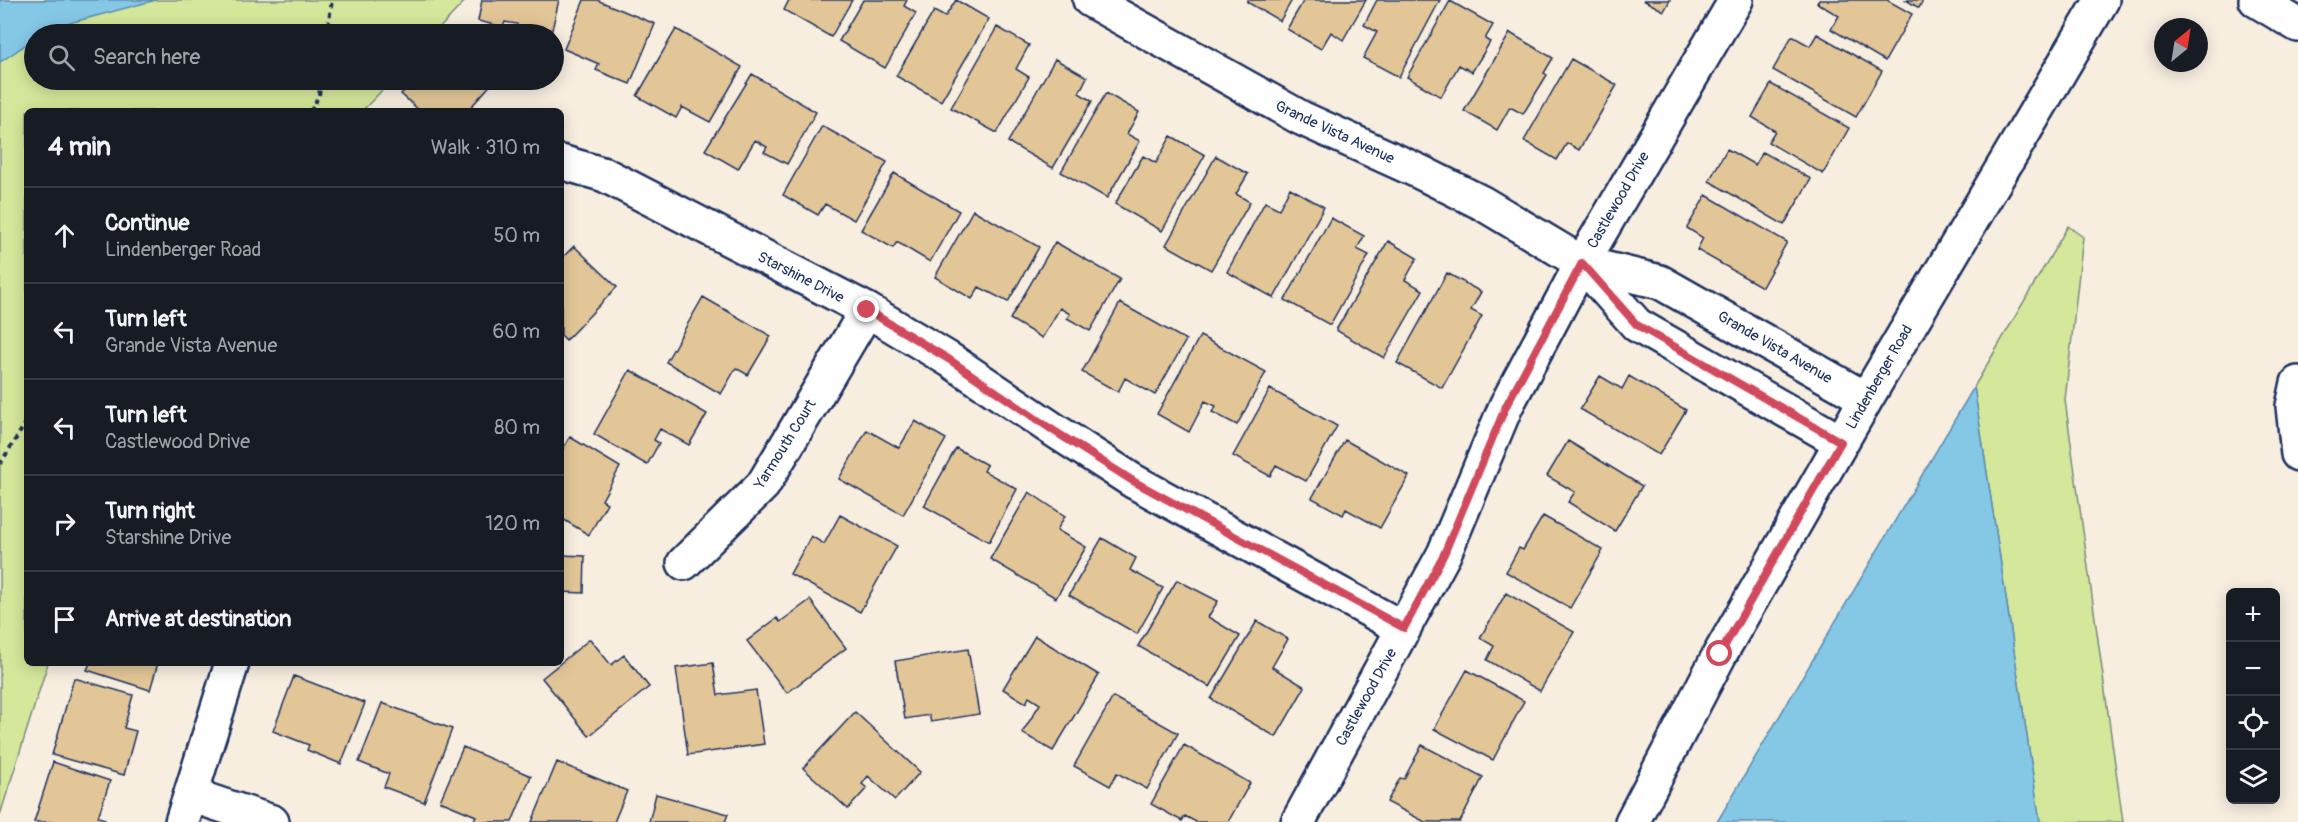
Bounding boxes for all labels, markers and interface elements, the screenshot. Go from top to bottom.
north arrow [2154,18,2208,72]
search box [24,24,564,90]
icon: search [45,41,78,74]
text: Search here [93,43,200,71]
street label: Grande Vista Avenue [1272,97,1398,169]
text: 4 min [48,131,111,163]
text: Walk · 310 m [431,135,540,160]
street label: Castlewood Drive [1583,148,1654,252]
text: Continue [105,209,189,237]
icon: ahead [48,219,81,252]
text: 50 m [493,223,540,248]
text: Lindenberger Road [105,237,261,262]
street label: Starshine Drive [754,247,848,308]
route end [853,296,879,322]
text: Turn left [105,305,187,333]
street label: Grande Vista Avenue [1714,307,1836,388]
icon: left [48,315,81,348]
text: 60 m [493,319,540,344]
street label: Lindenberger Road [1842,322,1917,433]
text: Grande Vista Avenue [105,333,277,358]
street label: Yarmouth Court [750,395,821,493]
text: Turn left [105,401,187,429]
icon: left [48,411,81,444]
text: 80 m [494,415,540,440]
text: Castlewood Drive [105,429,250,454]
text: Turn right [105,497,195,525]
icon: right [48,507,81,540]
text: 120 m [485,511,540,536]
text: Starshine Drive [105,525,231,550]
map controls [2226,588,2280,804]
button: + [2226,588,2280,642]
icon: arrive [48,603,81,636]
text: Arrive at destination [105,605,291,633]
route start [1706,640,1732,666]
button: − [2226,642,2280,696]
street label: Castlewood Drive [1332,645,1401,749]
button: locate [2226,696,2280,750]
button: layers [2226,750,2280,804]

